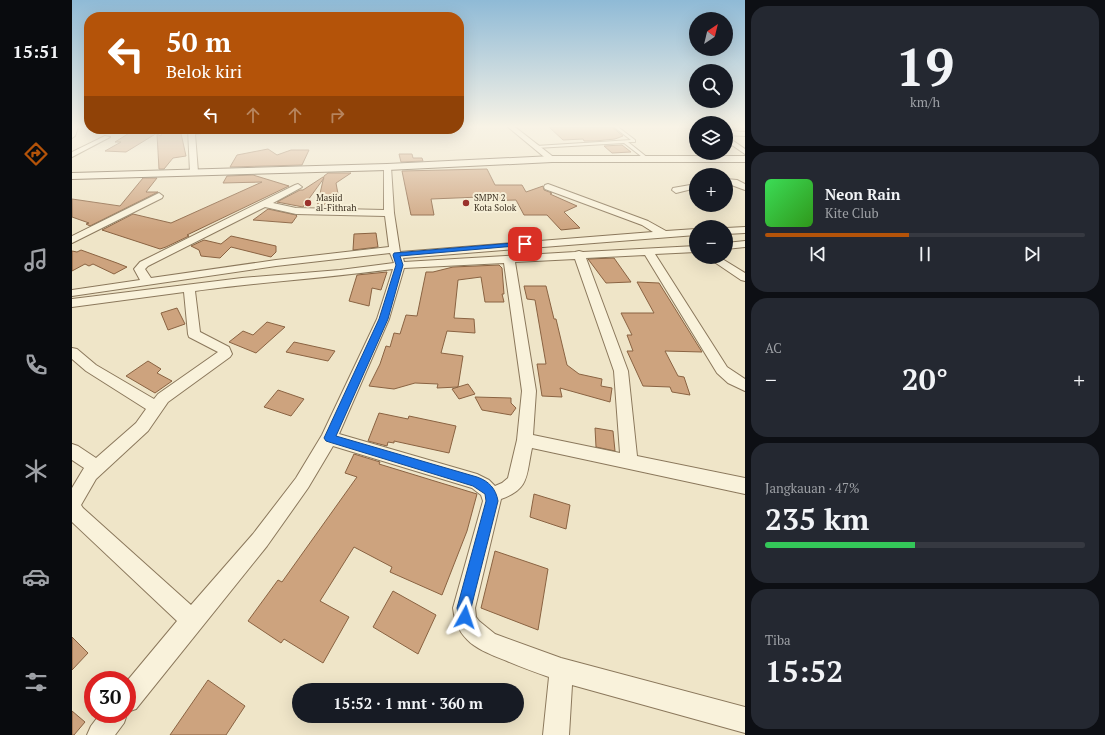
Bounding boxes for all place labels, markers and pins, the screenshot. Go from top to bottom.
place label: Masjid al-Fithrah [316,192,357,214]
place label: SMPN 2 Kota Solok [474,192,517,214]
marker: Masjid al-Fithrah [303,198,313,208]
marker: SMPN 2 Kota Solok [461,198,471,208]
pin [508,227,542,261]

